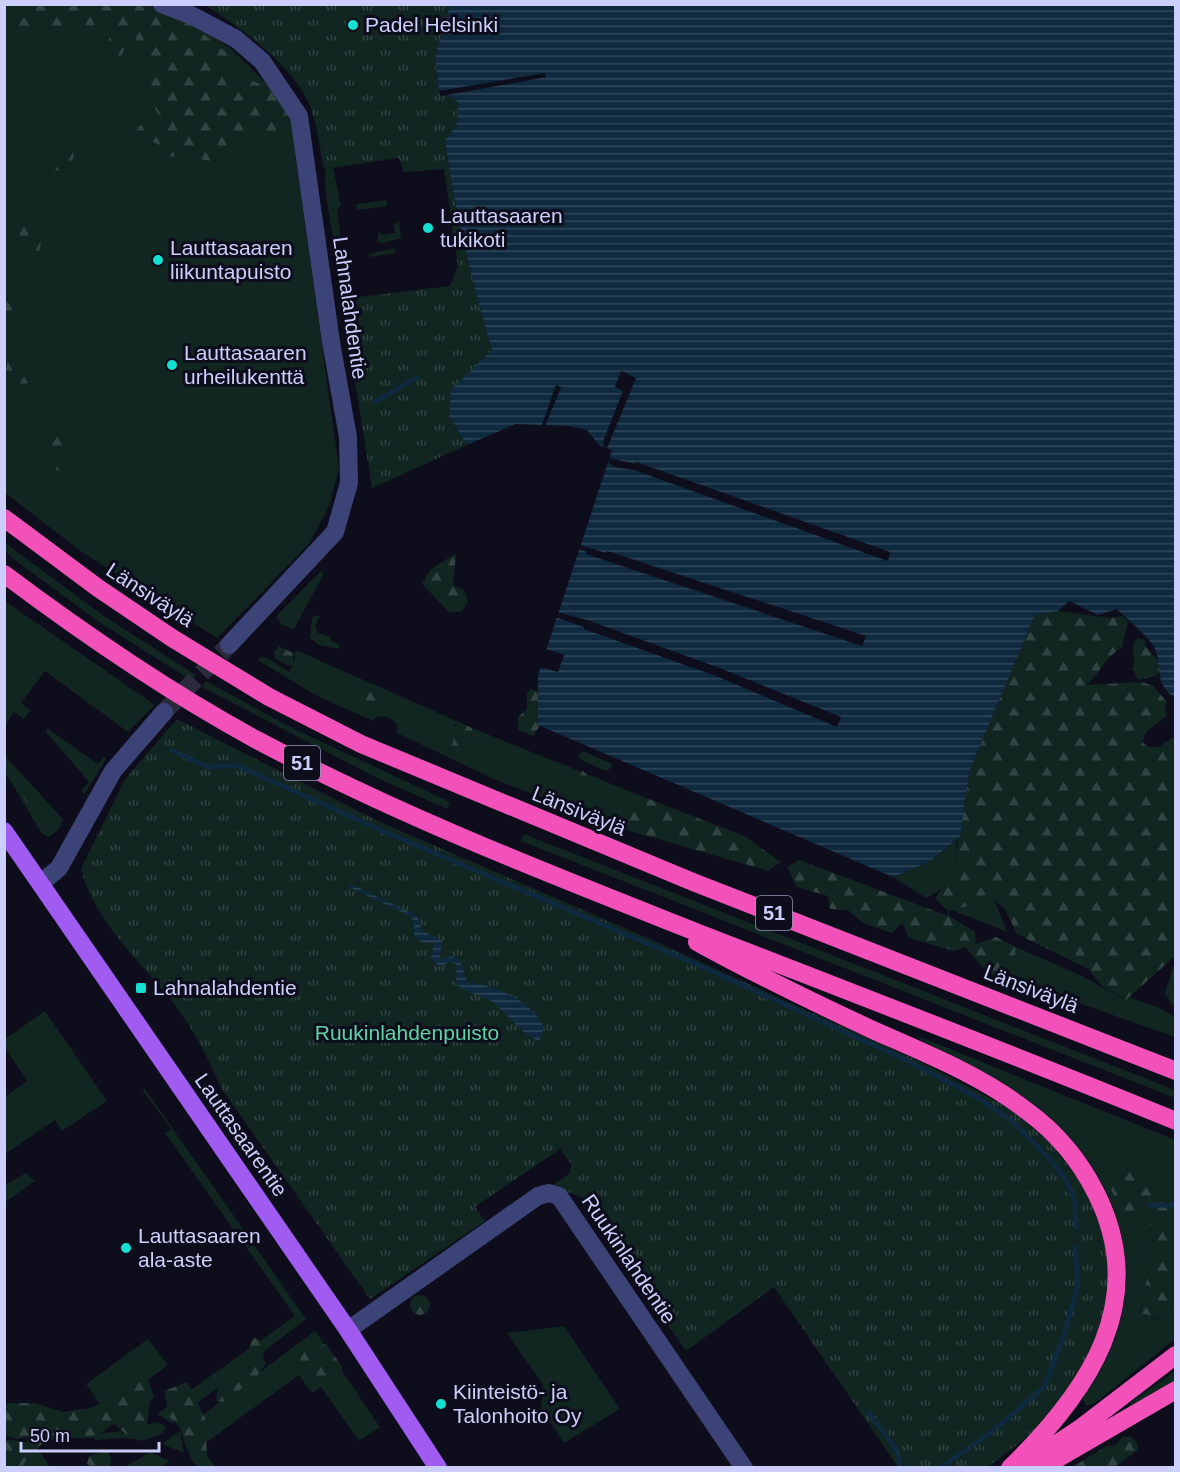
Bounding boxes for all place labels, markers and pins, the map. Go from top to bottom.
place label: Padel Helsinki [365,13,498,36]
marker: Padel Helsinki [346,18,360,32]
place label: Lauttasaaren tukikoti [440,204,563,251]
marker: Lauttasaaren tukikoti [421,221,435,235]
place label: Lauttasaaren liikuntapuisto [170,236,293,283]
marker: Lauttasaaren liikuntapuisto [151,253,165,267]
place label: Lauttasaaren urheilukenttä [184,341,307,388]
marker: Lauttasaaren urheilukenttä [165,358,179,372]
place label: Lahnalahdentie [153,976,297,999]
marker: Lahnalahdentie [134,981,148,995]
place label: Lauttasaaren ala-aste [138,1224,261,1271]
marker: Lauttasaaren ala-aste [119,1241,133,1255]
place label: Kiinteistö- ja Talonhoito Oy [453,1380,582,1427]
marker: Kiinteistö- ja Talonhoito Oy [434,1397,448,1411]

